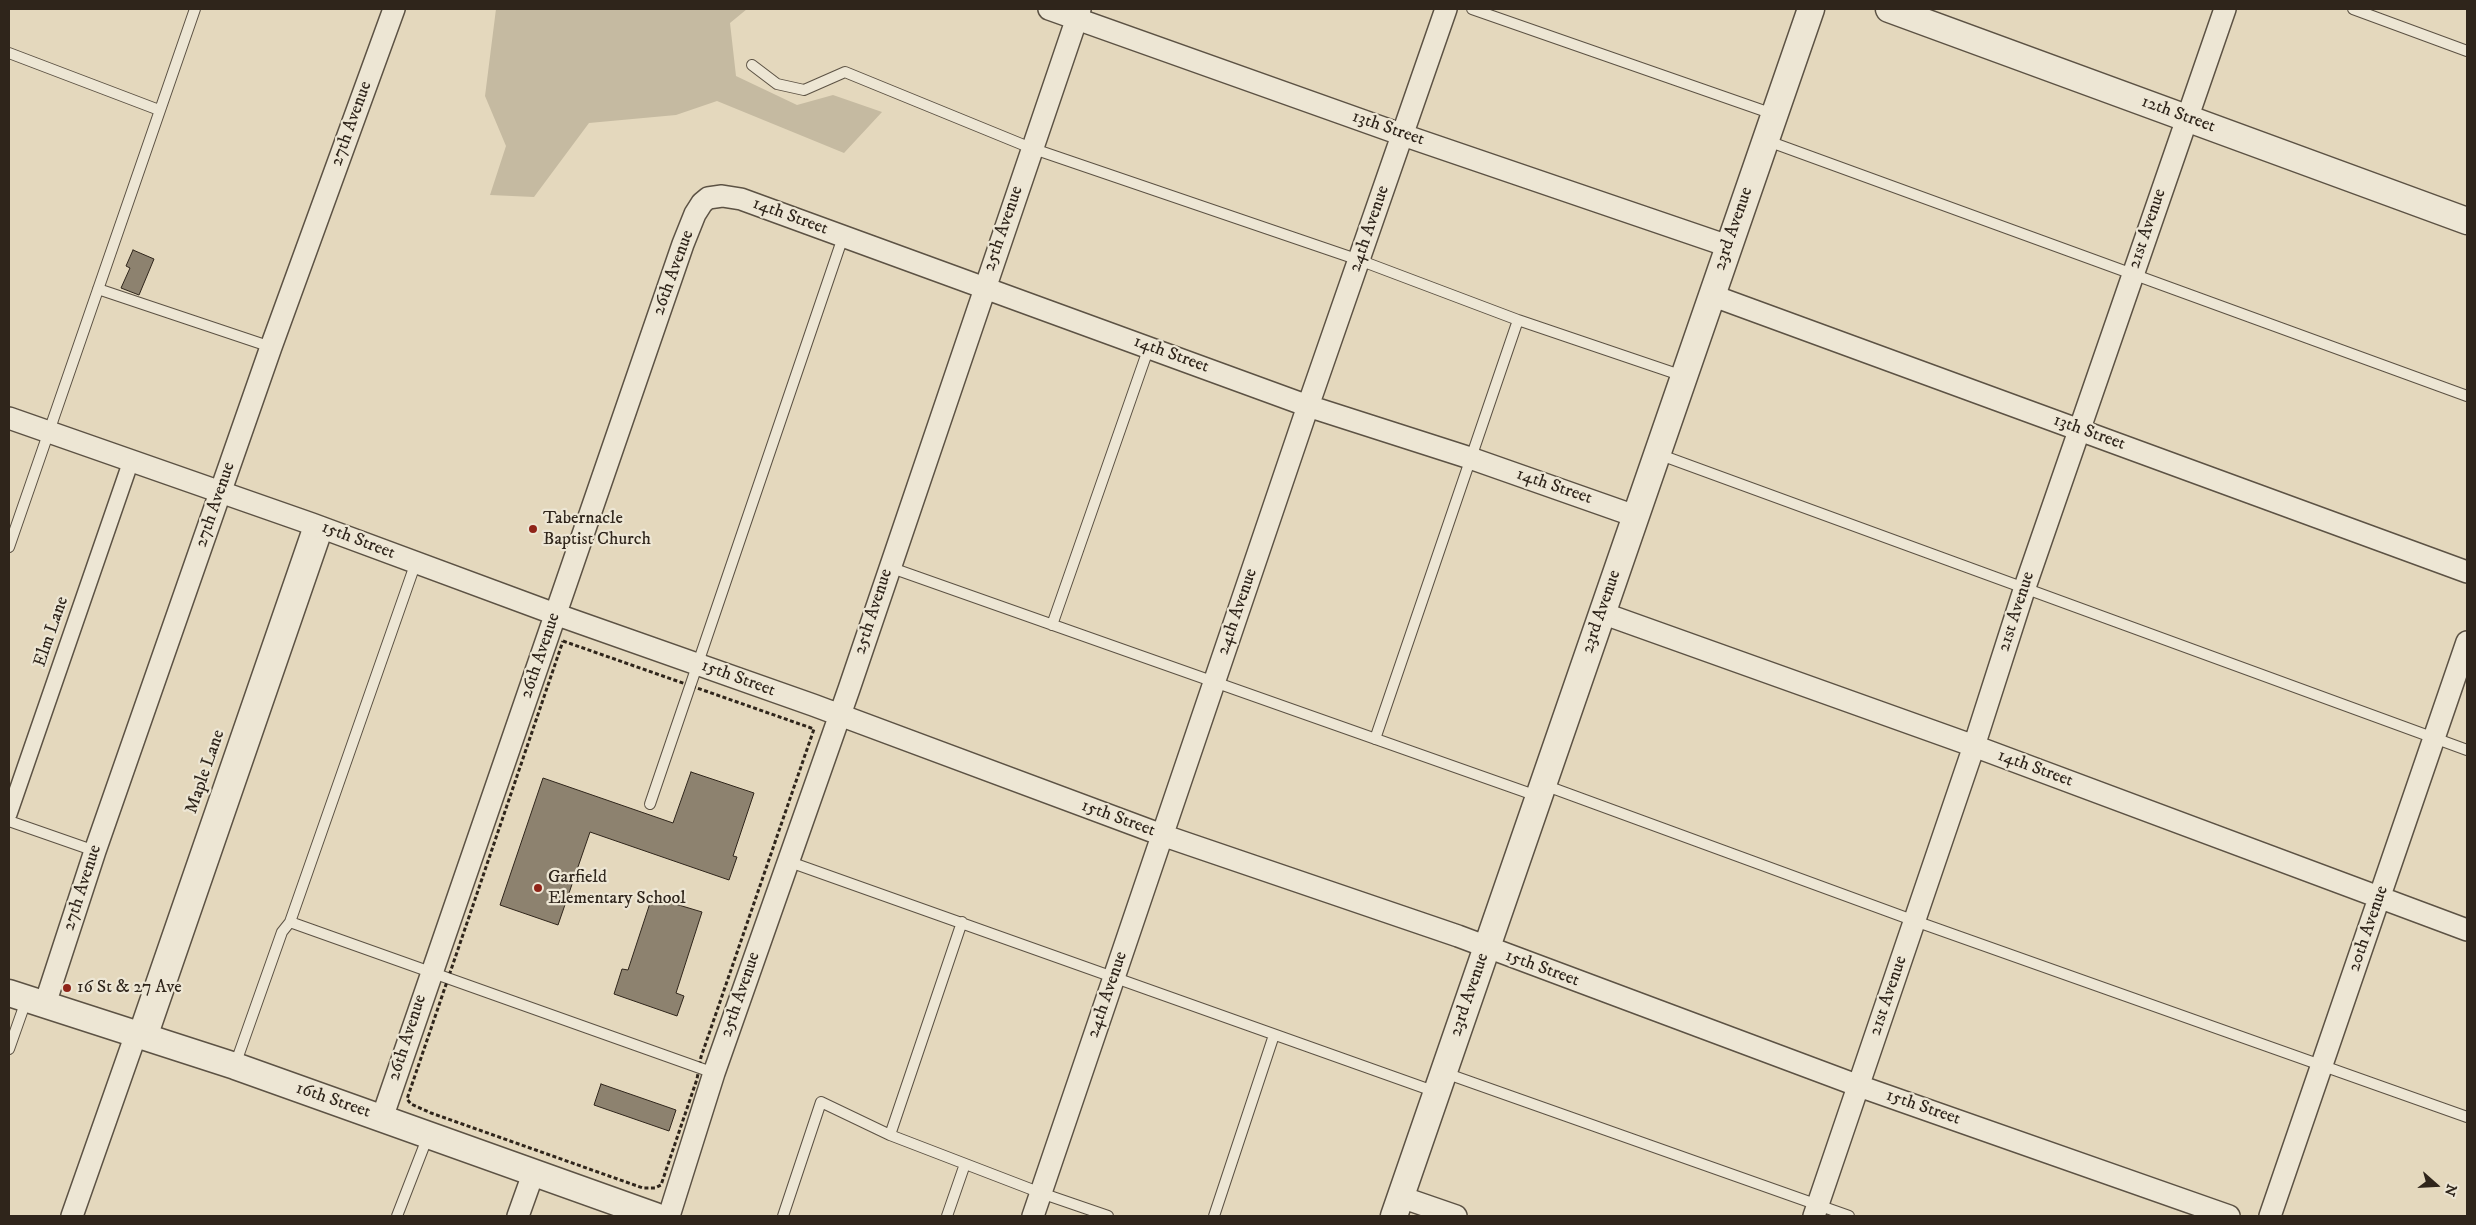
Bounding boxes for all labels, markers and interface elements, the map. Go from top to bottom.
street label: 27th Avenue [327,79,377,169]
street label: 12th Street [2138,92,2218,138]
street label: 13th Street [1349,107,1427,151]
street label: 24th Avenue [1345,183,1395,275]
street label: 25th Avenue [979,184,1029,274]
street label: 23rd Avenue [1710,184,1758,274]
street label: 21st Avenue [2124,186,2172,272]
street label: 14th Street [749,193,831,241]
street label: 26th Avenue [649,227,699,319]
street label: 14th Street [1130,331,1212,379]
street label: 13th Street [2050,410,2128,456]
street label: 27th Avenue [191,459,241,551]
street label: 14th Street [1513,464,1595,510]
place label: Tabernacle Baptist Church [543,508,651,550]
street label: 15th Street [318,517,398,565]
marker: Tabernacle Baptist Church [527,523,539,535]
street label: 24th Avenue [1213,566,1263,658]
street label: 25th Avenue [850,567,898,657]
street label: 23rd Avenue [1578,567,1626,657]
street label: 21st Avenue [1994,569,2040,655]
street label: Elm Lane [30,594,74,670]
street label: 26th Avenue [516,610,566,702]
street label: 15th Street [698,656,778,702]
street label: Maple Lane [182,727,230,817]
street label: 14th Street [1994,745,2076,793]
street label: 15th Street [1078,796,1158,842]
street label: 27th Avenue [59,842,107,934]
place label: Garfield Elementary School [548,867,686,910]
marker: Garfield Elementary School [532,882,544,894]
street label: 20th Avenue [2344,883,2394,975]
street label: 15th Street [1502,946,1582,992]
street label: 24th Avenue [1083,949,1133,1041]
street label: 25th Avenue [716,950,766,1040]
street label: 23rd Avenue [1446,950,1494,1040]
street label: 21st Avenue [1865,953,1913,1039]
place label: 16 St & 27 Ave [77,977,182,999]
marker: 16 St & 27 Ave [61,982,73,994]
street label: 26th Avenue [384,992,432,1084]
street label: 16th Street [293,1078,373,1124]
street label: 15th Street [1883,1085,1963,1131]
north arrow [2411,1160,2461,1210]
text: N [2440,1182,2461,1198]

